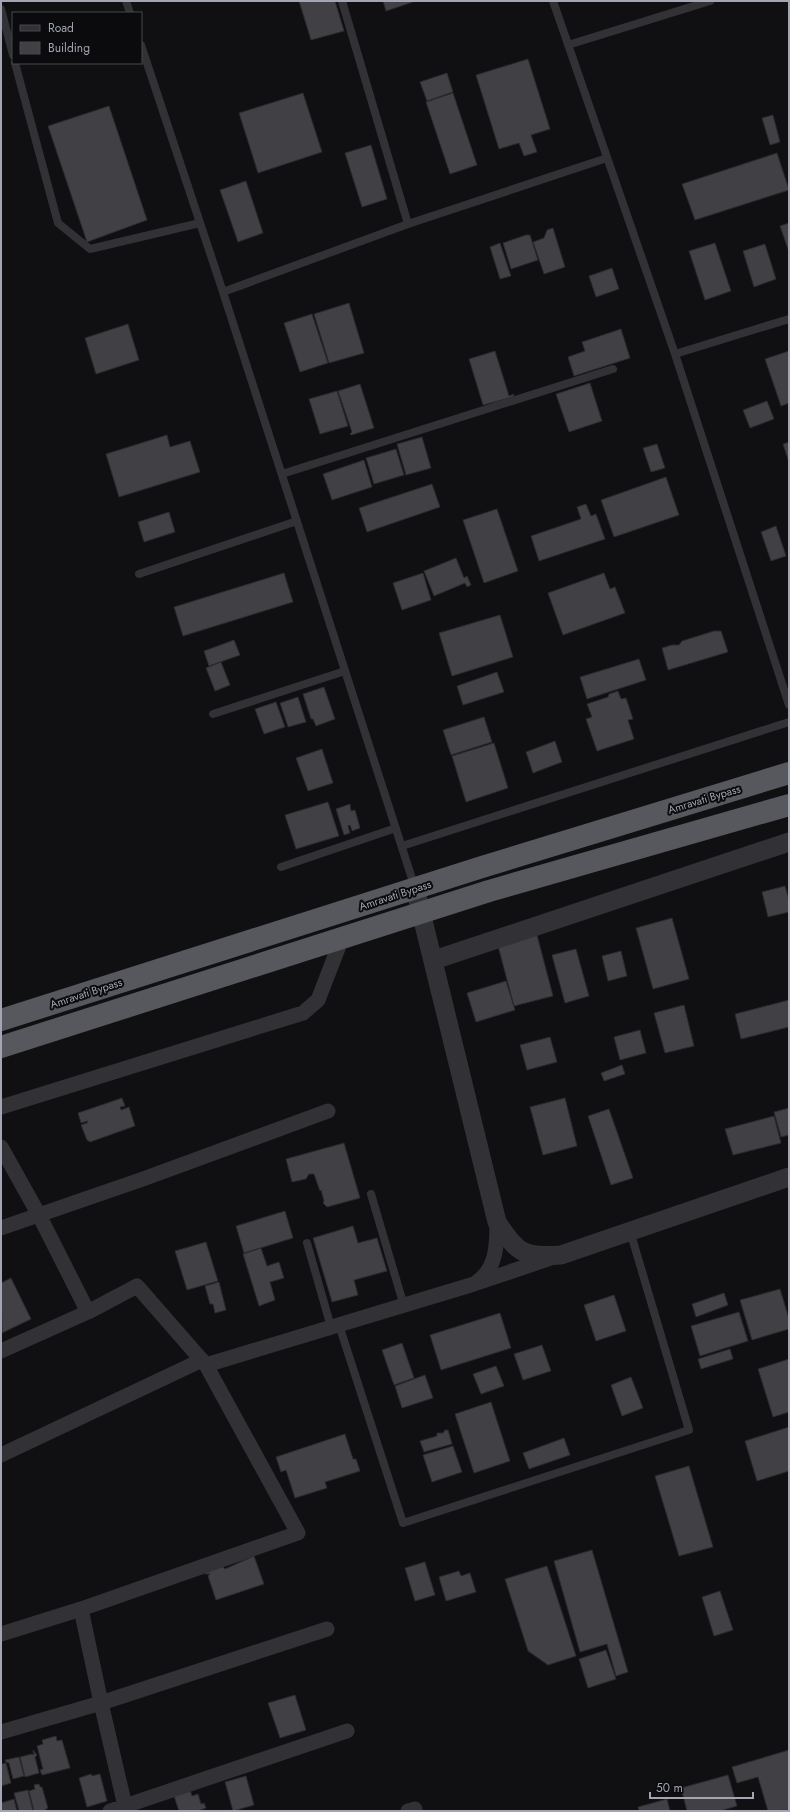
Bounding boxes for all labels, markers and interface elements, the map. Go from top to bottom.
legend [12,12,142,64]
text: Road [48,19,74,37]
text: Building [48,39,90,57]
street label: Amravati Bypass [666,780,743,818]
street label: Amravati Bypass [357,876,434,914]
street label: Amravati Bypass [48,974,125,1012]
scale bar [650,1774,753,1800]
text: 50 m [656,1779,683,1797]

